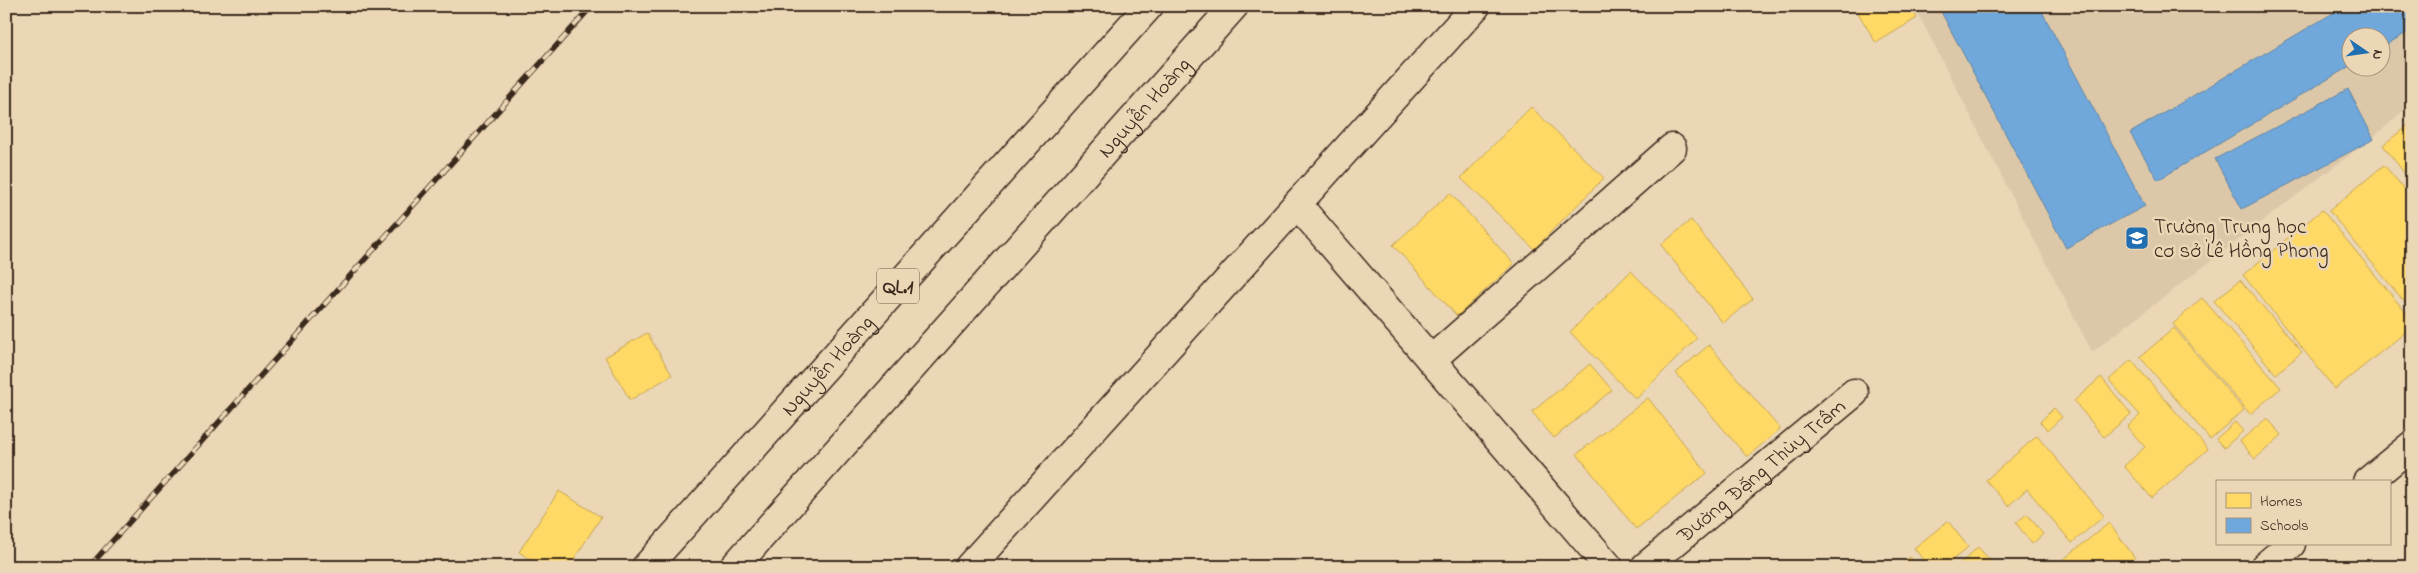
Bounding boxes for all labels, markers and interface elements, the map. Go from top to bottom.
north arrow [2340,28,2390,78]
text: N [2366,48,2388,62]
street label: Nguyễn Hoàng [1092,51,1200,166]
place label: Trường Trung học cơ sở Lê Hồng Phong [2154,213,2329,269]
school or university icon: Trường Trung học cơ sở Lê Hồng Phong [2124,225,2150,251]
road number: QL.1 [877,268,919,304]
street label: Nguyễn Hoàng [775,309,883,424]
street label: Đường Đặng Thùy Trâm [1671,393,1853,552]
legend [2216,480,2390,546]
text: Homes [2260,491,2303,513]
text: Schools [2260,515,2309,537]

